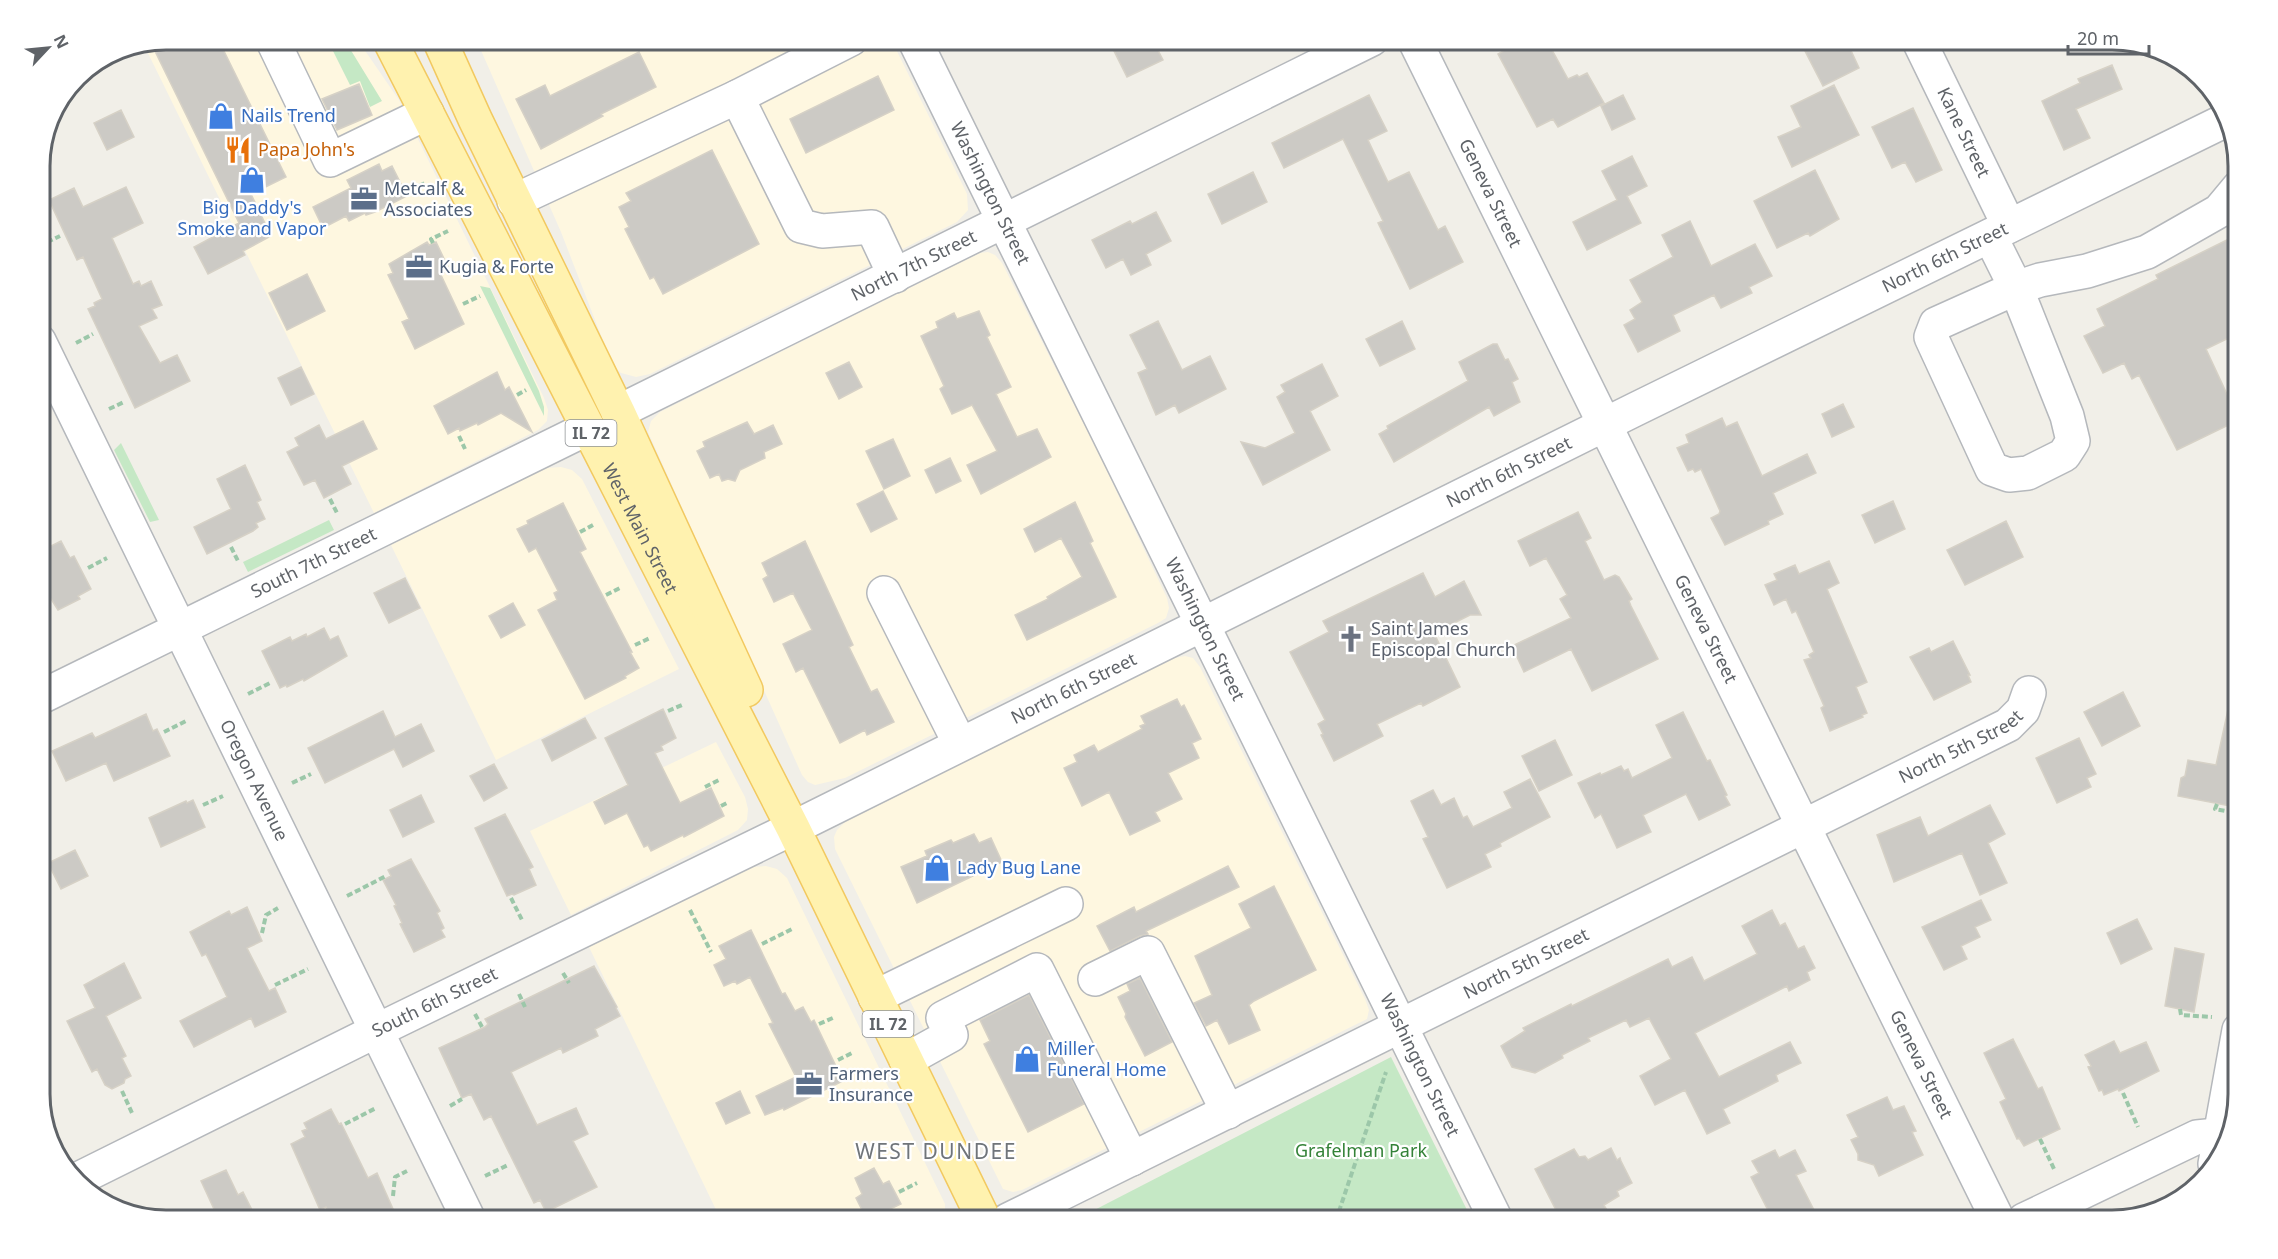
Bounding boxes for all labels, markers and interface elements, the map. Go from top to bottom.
north arrow [18,18,78,78]
scale bar [2068,18,2149,56]
text: 20 m [2077,26,2119,50]
text: N [49,31,74,52]
street label: Kane Street [1932,83,1997,182]
shop icon: Nails Trend [206,101,236,131]
place label: Nails Trend [241,103,336,127]
street label: Washington Street [946,117,1037,269]
street label: Geneva Street [1454,134,1528,252]
restaurant icon: Papa John's [223,135,253,165]
place label: Papa John's [258,137,355,161]
shop icon: Big Daddy's Smoke and Vapor [237,165,267,195]
place label: Metcalf & Associates [384,176,472,221]
office icon: Metcalf & Associates [349,184,379,214]
place label: Big Daddy's Smoke and Vapor [178,195,327,240]
street label: North 6th Street [1878,216,2012,298]
street label: North 7th Street [847,223,981,306]
office icon: Kugia & Forte [404,252,434,282]
place label: Kugia & Forte [439,254,554,278]
road number: IL 72 [566,420,616,446]
street label: North 6th Street [1442,430,1576,513]
street label: West Main Street [597,459,684,598]
street label: South 7th Street [246,521,380,603]
street label: Washington Street [1160,553,1251,705]
street label: Geneva Street [1670,570,1744,687]
place label: Saint James Episcopal Church [1371,616,1516,661]
church icon: Saint James Episcopal Church [1336,624,1366,654]
street label: North 6th Street [1006,646,1141,729]
street label: North 5th Street [1894,704,2028,788]
street label: Oregon Avenue [215,715,295,845]
shop icon: Lady Bug Lane [922,853,952,883]
place label: Lady Bug Lane [957,855,1081,879]
street label: North 5th Street [1459,921,1593,1004]
street label: South 6th Street [367,961,502,1042]
street label: Washington Street [1375,989,1466,1141]
street label: Geneva Street [1885,1006,1959,1123]
road number: IL 72 [862,1011,914,1037]
place label: Miller Funeral Home [1047,1036,1166,1081]
shop icon: Miller Funeral Home [1012,1044,1042,1074]
place label: Farmers Insurance [829,1061,913,1106]
office icon: Farmers Insurance [794,1069,824,1099]
district label: WEST DUNDEE [855,1137,1017,1165]
park label: Grafelman Park [1295,1138,1427,1162]

